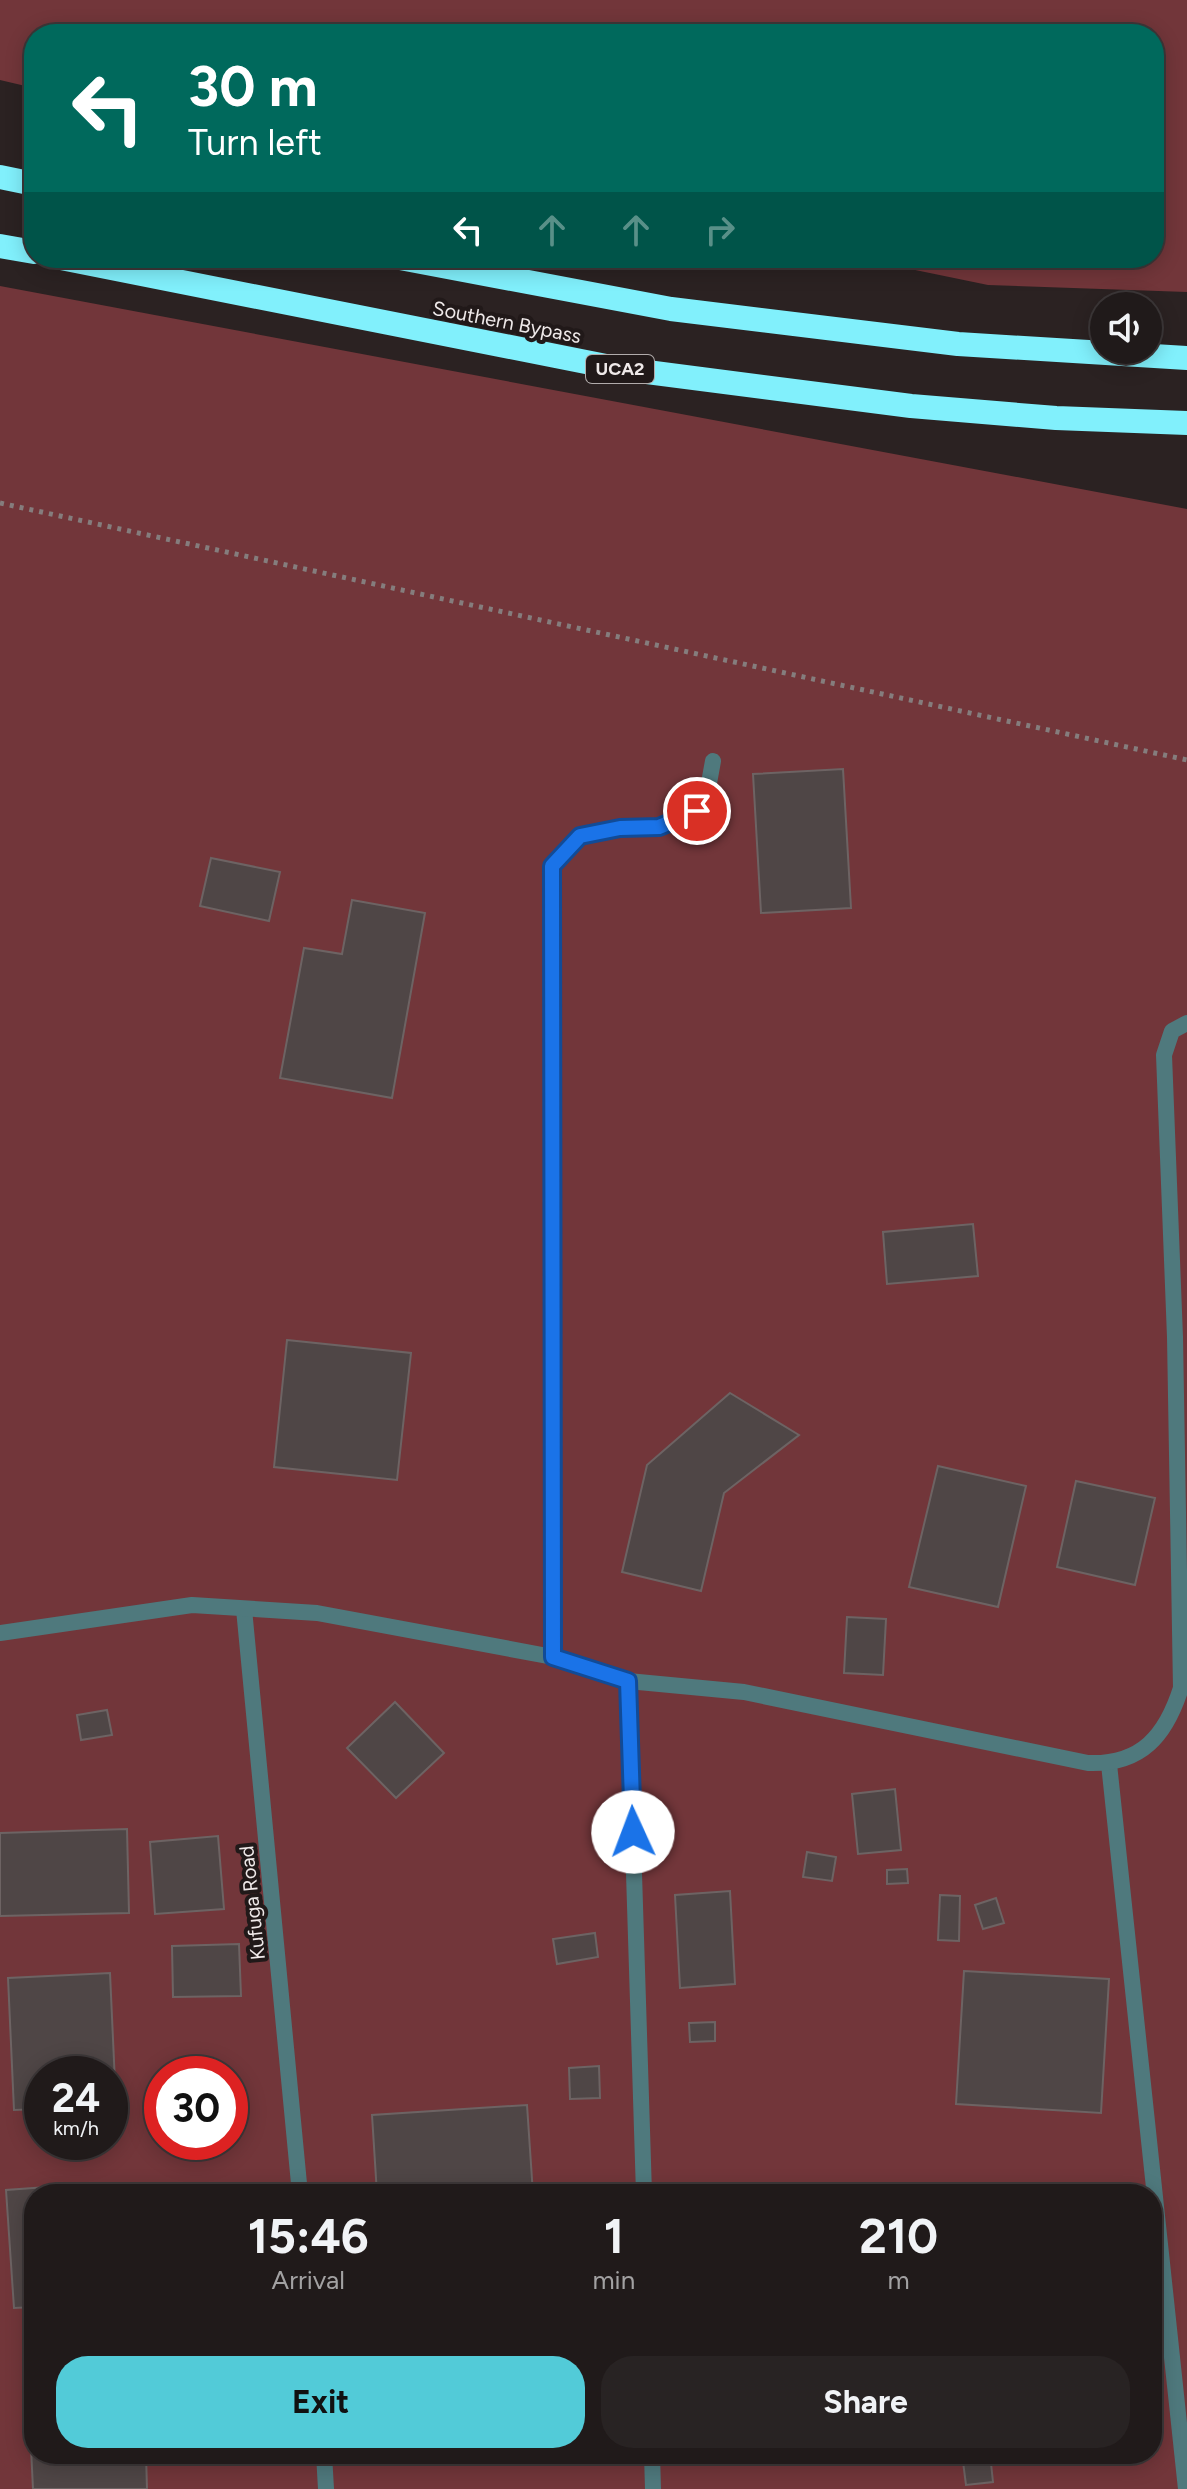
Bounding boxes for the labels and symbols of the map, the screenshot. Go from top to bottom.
street label: Southern Bypass [431,296,583,348]
road number: UCA2 [586,355,654,383]
pin [663,777,731,845]
position arrow [591,1790,675,1874]
street label: Kufuga Road [234,1845,270,1961]
speed limit sign: 30 [144,2056,248,2160]

